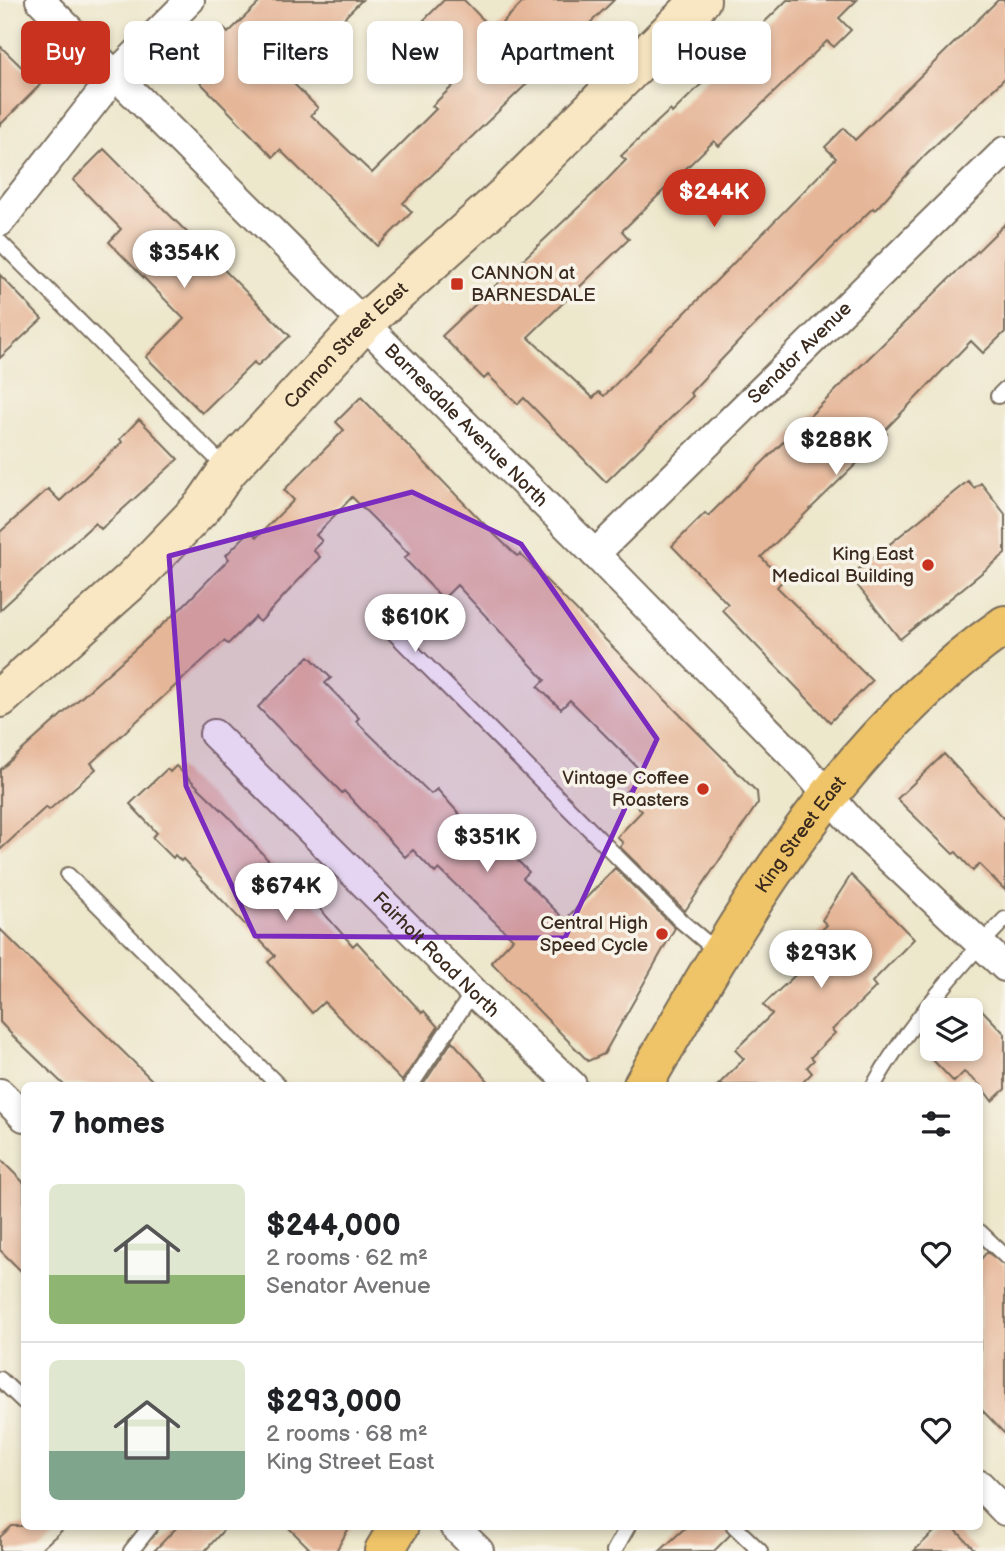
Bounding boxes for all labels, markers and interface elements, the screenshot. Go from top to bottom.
chip: Buy [21,21,110,84]
chip: Rent [124,21,224,84]
chip: Filters [238,21,353,84]
chip: New [367,21,463,84]
chip: Apartment [477,21,638,84]
chip: House [652,21,771,84]
pin: $244K [665,170,763,229]
text: $244K [679,178,749,206]
pin: $354K [135,230,233,290]
text: $354K [148,239,220,267]
place label: CANNON at BARNESDALE [471,262,596,307]
marker: CANNON at BARNESDALE [449,276,465,292]
street label: Cannon Street East [279,277,413,414]
street label: Senator Avenue [743,297,856,409]
street label: Barnesdale Avenue North [379,339,553,512]
pin: $288K [787,418,885,477]
text: $288K [800,426,872,454]
place label: King East Medical Building [772,543,914,588]
marker: King East Medical Building [920,557,936,573]
pin: $610K [366,594,464,654]
text: $610K [381,603,449,631]
place label: Vintage Coffee Roasters [562,767,689,812]
street label: King Street East [750,772,851,897]
marker: Vintage Coffee Roasters [695,781,711,797]
pin: $351K [438,814,536,874]
text: $351K [453,823,521,851]
pin: $674K [237,864,335,923]
text: $674K [251,872,321,900]
street label: Fairholt Road North [368,887,504,1022]
place label: Central High Speed Cycle [540,912,648,957]
marker: Central High Speed Cycle [654,926,670,942]
pin: $293K [772,930,870,990]
text: $293K [785,939,857,967]
map controls [920,998,983,1061]
button: layers [920,998,983,1061]
icon: filters [917,1105,955,1143]
text: 7 homes [49,1106,165,1142]
text: $244,000 [266,1208,401,1244]
icon: home [105,1212,189,1296]
icon: heart [917,1235,955,1273]
text: 2 rooms · 62 m² [266,1244,428,1272]
text: Senator Avenue [266,1272,431,1300]
text: $293,000 [266,1384,402,1420]
icon: home [105,1388,189,1472]
icon: heart [917,1411,955,1449]
text: 2 rooms · 68 m² [266,1420,428,1448]
text: King Street East [266,1448,434,1476]

